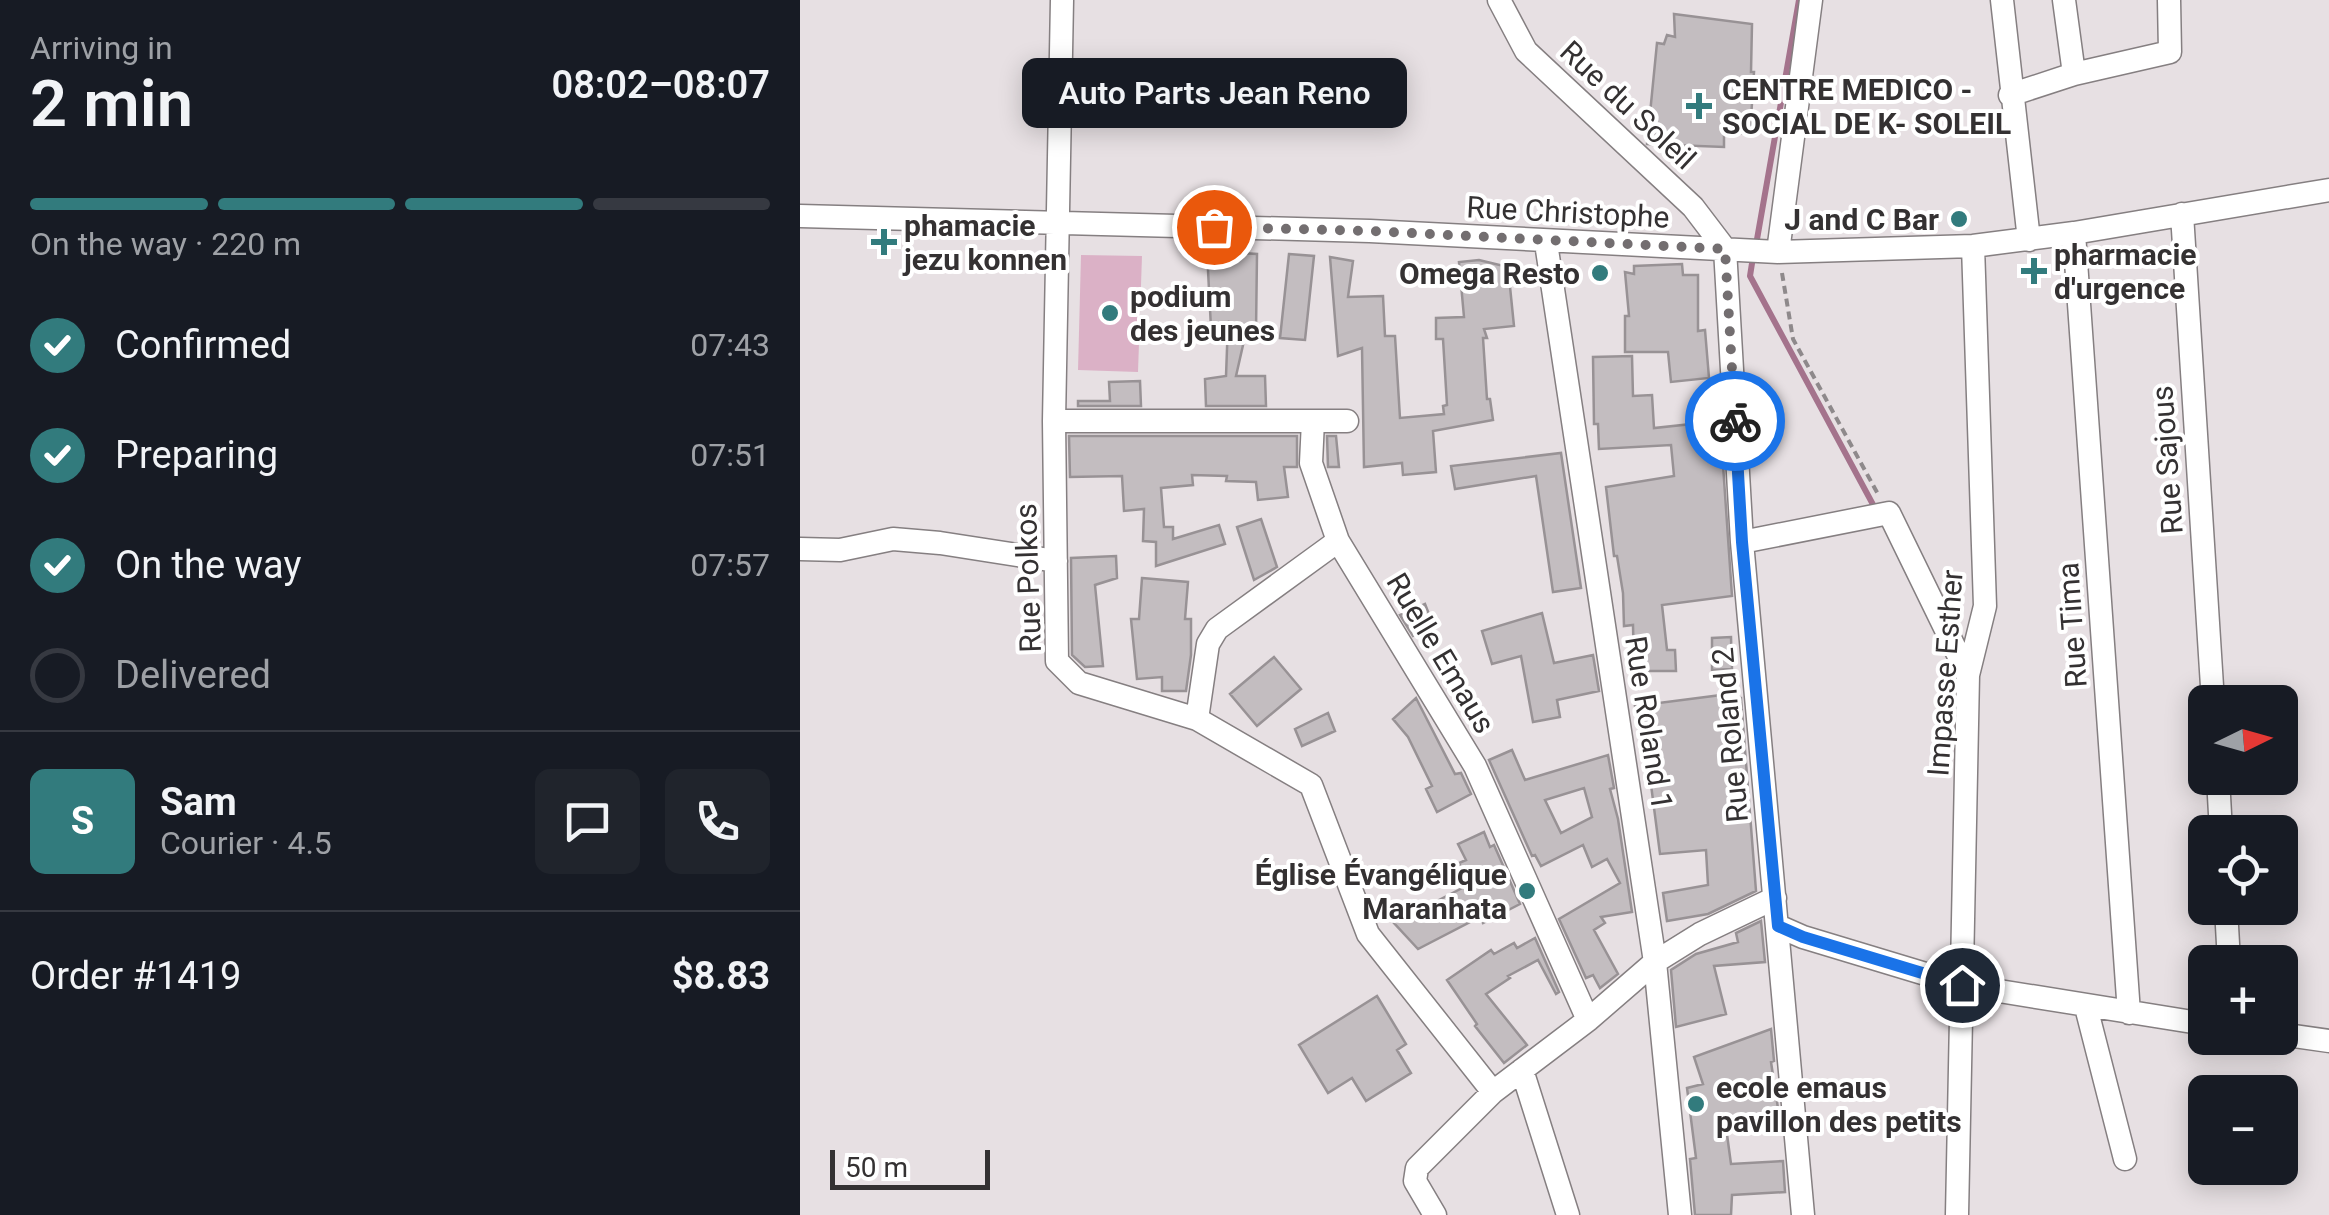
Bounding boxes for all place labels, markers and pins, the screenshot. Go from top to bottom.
callout: Auto Parts Jean Reno [1022,57,1406,127]
place label: CENTRE MEDICO - SOCIAL DE K- SOLEIL [1722,72,2011,141]
marker: CENTRE MEDICO - SOCIAL DE K- SOLEIL [1686,93,1712,119]
pin [1172,185,1257,270]
place label: J and C Bar [1784,202,1939,237]
place label: phamacie jezu konnen [902,208,1067,277]
marker: J and C Bar [1948,208,1970,230]
marker: phamacie jezu konnen [873,231,895,253]
place label: pharmacie d'urgence [2054,237,2197,306]
place label: Omega Resto [1399,256,1580,291]
marker: pharmacie d'urgence [2023,260,2045,282]
marker: Omega Resto [1589,262,1611,284]
place label: podium des jeunes [1130,279,1275,348]
marker: podium des jeunes [1099,302,1121,324]
place label: Église Évangélique Maranhata [1255,857,1507,926]
marker: Église Évangélique Maranhata [1516,880,1538,902]
pin [1920,943,2005,1028]
place label: ecole emaus pavillon des petits [1716,1070,1962,1139]
marker: ecole emaus pavillon des petits [1685,1093,1707,1115]

